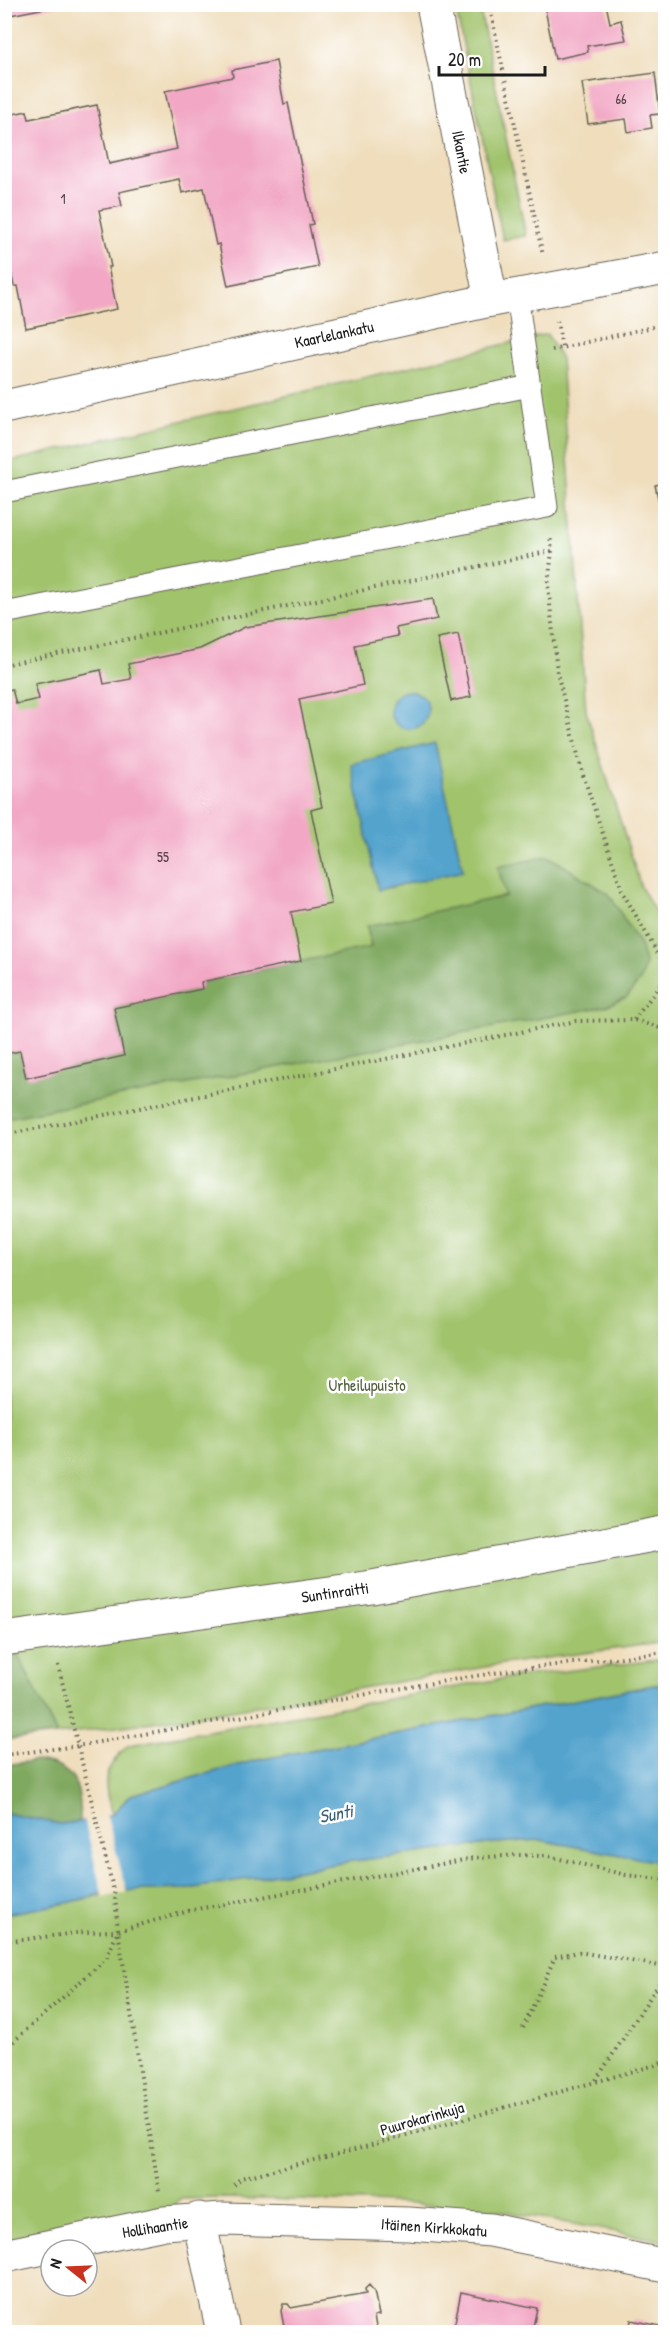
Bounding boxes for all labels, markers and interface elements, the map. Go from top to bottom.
scale bar [439,39,546,77]
text: 20 m [448,47,481,72]
house number: 66 [615,89,627,108]
street label: Ilkantie [447,128,477,176]
house number: 1 [60,189,66,208]
street label: Kaarlelankatu [292,315,376,353]
house number: 55 [157,847,169,866]
park label: Urheilupuisto [328,1374,406,1396]
street label: Suntinraitti [300,1576,370,1608]
water label: Sunti [317,1798,357,1829]
street label: Puurokarinkuja [378,2096,466,2140]
street label: Hollihaantie [121,2211,190,2243]
street label: Itäinen Kirkkokatu [380,2212,488,2242]
north arrow [39,2238,99,2298]
text: N [43,2255,67,2271]

